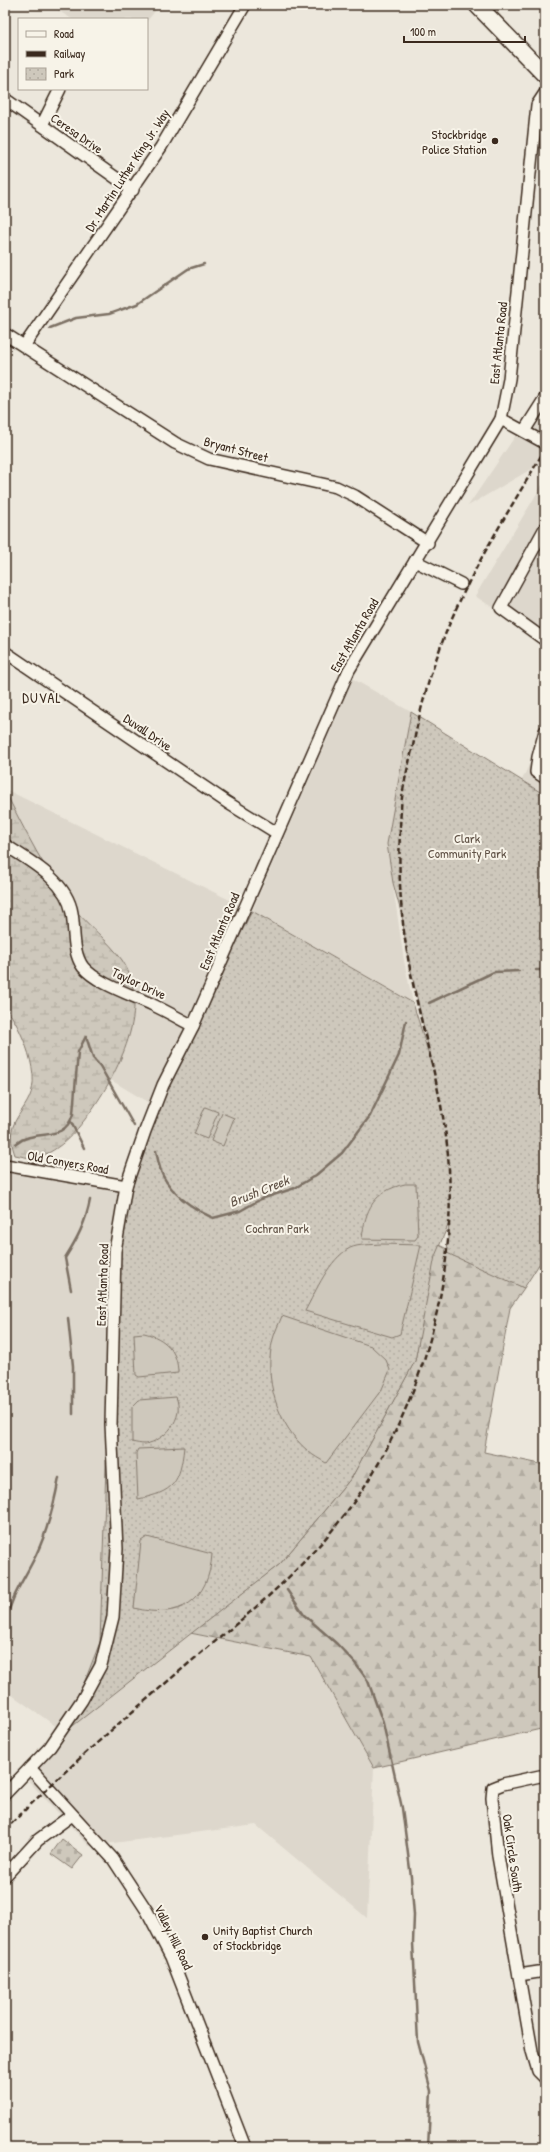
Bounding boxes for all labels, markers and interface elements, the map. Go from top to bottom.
legend [18,18,148,90]
scale bar [404,18,525,44]
text: 100 m [410,23,436,40]
text: Road [54,25,74,42]
text: Railway [54,45,85,62]
text: Park [54,65,74,82]
street label: Dr. Martin Luther King Jr. Way [81,105,174,235]
street label: Ceresa Drive [47,108,107,158]
place label: Stockbridge Police Station [422,125,487,158]
marker: Stockbridge Police Station [490,136,500,146]
street label: East Atlanta Road [485,301,511,385]
street label: Bryant Street [202,432,271,466]
street label: East Atlanta Road [326,595,382,675]
district label: DUVAL [22,688,62,707]
street label: Duvall Drive [120,709,176,755]
park label: Clark Community Park [428,829,507,862]
street label: East Atlanta Road [195,890,243,972]
street label: Taylor Drive [109,963,169,1003]
street label: Old Conyers Road [26,1146,110,1178]
water label: Brush Creek [226,1170,292,1211]
park label: Cochran Park [245,1219,309,1237]
street label: East Atlanta Road [92,1244,112,1326]
street label: Oak Circle South [499,1813,527,1894]
street label: Valley Hill Road [150,1901,198,1973]
place label: Unity Baptist Church of Stockbridge [213,1921,313,1954]
marker: Unity Baptist Church of Stockbridge [200,1932,210,1942]

